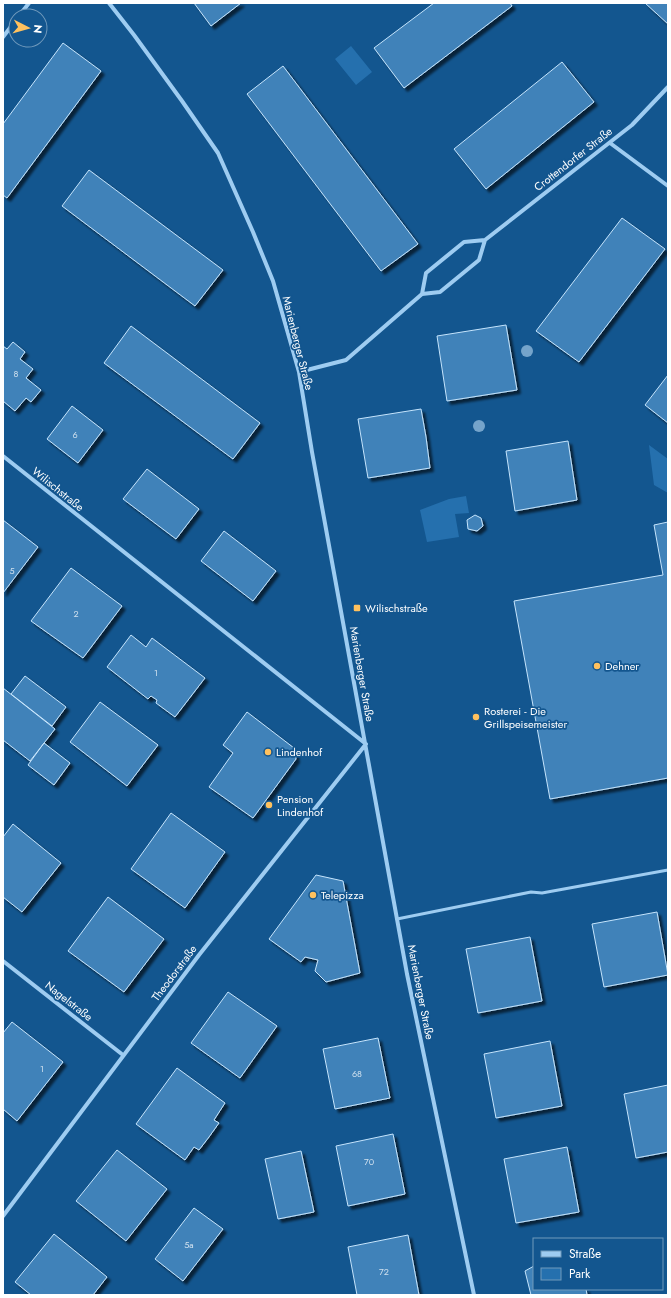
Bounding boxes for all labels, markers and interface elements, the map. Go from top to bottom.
north arrow [8,8,48,48]
text: N [30,24,46,34]
street label: Crottendorfer Straße [530,123,616,195]
street label: Marienberger Straße [279,294,318,392]
house number: 8 [14,367,19,380]
house number: 6 [72,428,78,441]
street label: Wilischstraße [29,463,88,515]
house number: 5 [9,564,15,577]
place label: Wilischstraße [365,600,428,616]
marker: Wilischstraße [352,603,362,613]
house number: 2 [73,607,79,620]
street label: Marienberger Straße [346,625,378,723]
place label: Dehner [605,658,639,674]
marker: Dehner [592,661,602,671]
house number: 1 [154,666,158,679]
place label: Rosterei - Die Grillspeisemeister [484,703,567,732]
marker: Rosterei - Die Grillspeisemeister [471,712,481,722]
place label: Lindenhof [276,744,323,760]
marker: Lindenhof [263,747,273,757]
place label: Pension Lindenhof [277,791,324,820]
marker: Pension Lindenhof [264,800,274,810]
place label: Telepizza [321,887,364,903]
marker: Telepizza [308,890,318,900]
street label: Theodorstraße [148,941,201,1004]
street label: Marienberger Straße [404,943,438,1041]
street label: Nagelstraße [42,977,96,1025]
house number: 1 [40,1062,44,1075]
house number: 68 [352,1067,362,1080]
house number: 70 [364,1155,375,1168]
house number: 5a [184,1238,194,1251]
legend [533,1238,663,1290]
text: Straße [569,1245,601,1263]
house number: 72 [379,1265,389,1278]
text: Park [569,1265,591,1283]

